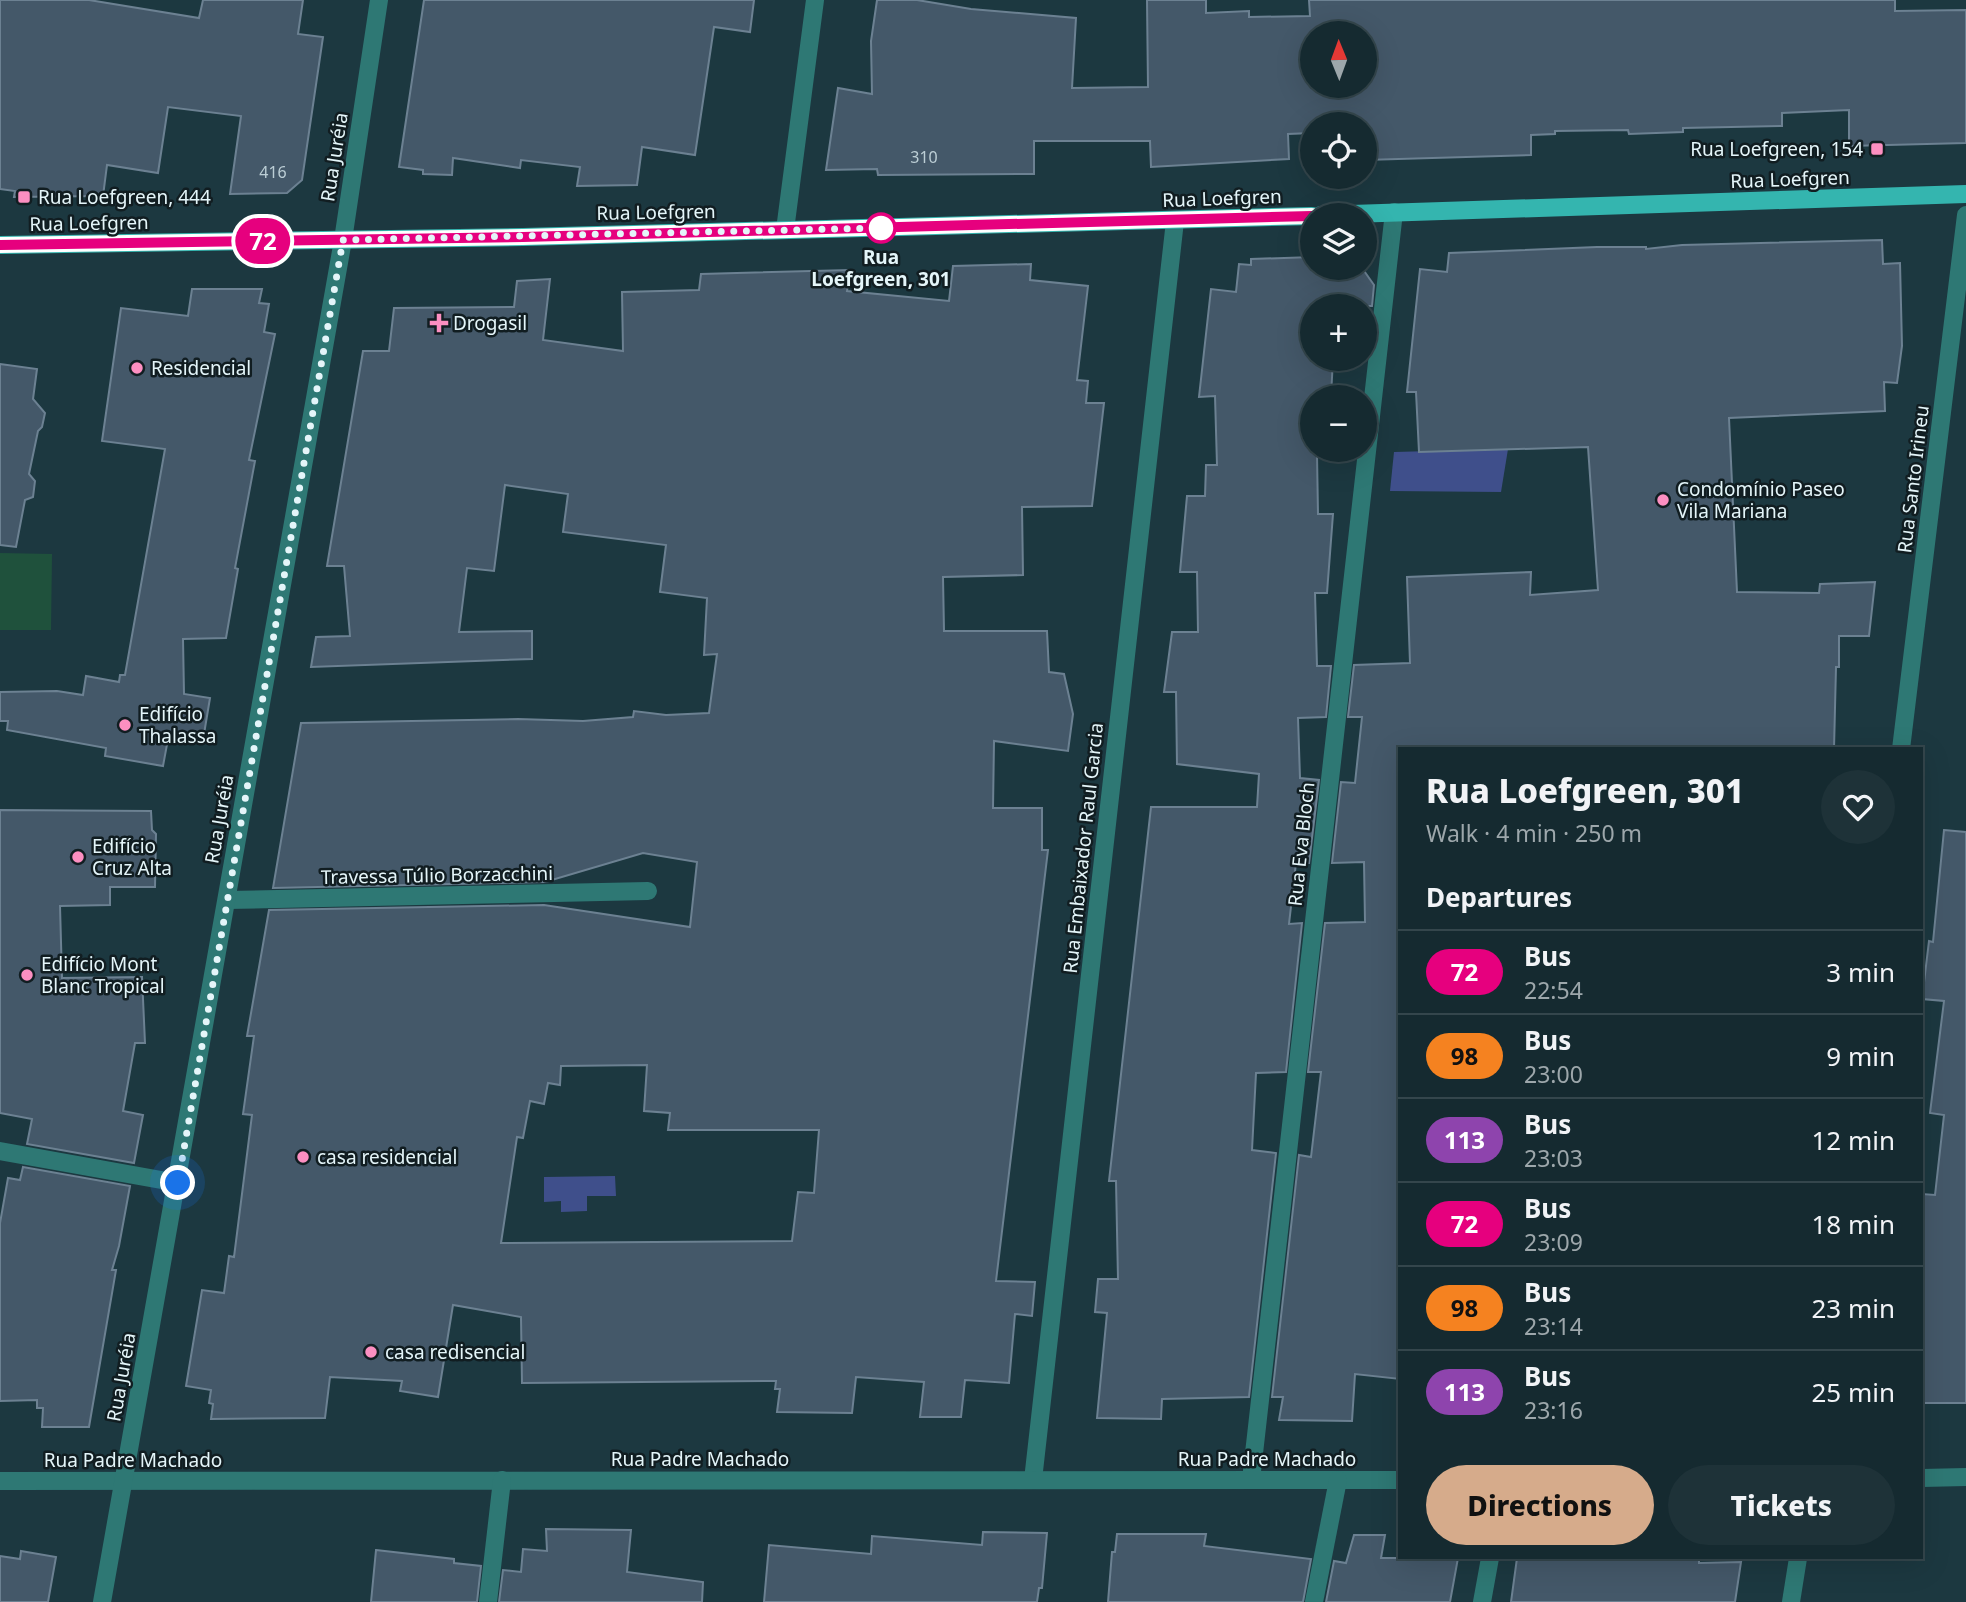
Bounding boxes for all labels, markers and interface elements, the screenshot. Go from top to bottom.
north arrow [1300,21,1377,98]
map controls [1300,21,1377,462]
street label: Rua Juréia [314,111,354,203]
button: locate [1300,112,1377,189]
place label: Rua Loefgreen, 154 [1690,136,1863,162]
marker: Rua Loefgreen, 154 [1869,141,1885,157]
house number: 310 [910,146,938,168]
house number: 416 [259,161,287,183]
street label: Rua Loefgren [1730,164,1850,194]
street label: Rua Loefgren [1162,183,1282,213]
place label: Rua Loefgreen, 444 [38,184,211,210]
marker: Rua Loefgreen, 444 [16,189,32,205]
street label: Rua Loefgren [596,198,716,226]
button: layers [1300,203,1377,280]
street label: Rua Loefgren [29,209,149,237]
marker: Rua Loefgreen, 301 [866,213,896,243]
line badge: 72 [232,218,294,264]
text: 72 [249,224,277,257]
place label: Rua Loefgreen, 301 [811,244,951,292]
button: + [1300,294,1377,371]
place label: Drogasil [453,310,527,336]
marker: Drogasil [431,315,447,331]
place label: Residencial [151,355,251,381]
marker: Residencial [129,360,145,376]
button: − [1300,385,1377,462]
street label: Rua Santo Irineu [1891,404,1935,554]
place label: Condomínio Paseo Vila Mariana [1677,476,1845,524]
marker: Condomínio Paseo Vila Mariana [1655,492,1671,508]
place label: Edifício Thalassa [139,701,216,749]
marker: Edifício Thalassa [117,717,133,733]
street label: Rua Embaixador Raul Garcia [1057,721,1109,975]
text: Rua Loefgreen, 301 [1426,768,1744,813]
button: heart [1821,770,1895,844]
street label: Rua Juréia [198,773,240,865]
street label: Rua Eva Bloch [1282,781,1320,907]
text: Walk · 4 min · 250 m [1426,817,1642,849]
place label: Edifício Cruz Alta [92,833,172,881]
marker: Edifício Cruz Alta [70,849,86,865]
street label: Travessa Túlio Borzacchini [321,860,553,890]
text: Departures [1426,879,1572,915]
text: Bus [1524,938,1571,974]
place label: Edifício Mont Blanc Tropical [41,951,165,999]
text: 3 min [1826,954,1895,990]
text: 72 [1451,955,1478,988]
marker: Edifício Mont Blanc Tropical [19,967,35,983]
text: 22:54 [1524,974,1583,1006]
text: Bus [1524,1022,1571,1058]
text: 9 min [1826,1038,1895,1074]
text: 98 [1451,1039,1478,1072]
text: 23:00 [1524,1058,1583,1090]
text: Bus [1524,1106,1571,1142]
text: 12 min [1811,1122,1895,1158]
text: 113 [1444,1123,1485,1156]
text: 23:03 [1524,1142,1583,1174]
place label: casa residencial [317,1144,457,1170]
marker: casa residencial [295,1149,311,1165]
your location [160,1165,195,1200]
text: Bus [1524,1190,1571,1226]
text: 18 min [1811,1206,1895,1242]
text: 72 [1451,1207,1478,1240]
text: 23:09 [1524,1226,1583,1258]
text: Bus [1524,1274,1571,1310]
text: 23 min [1811,1290,1895,1326]
text: 98 [1451,1291,1478,1324]
text: 23:14 [1524,1310,1583,1342]
street label: Rua Juréia [100,1331,142,1423]
place label: casa redisencial [385,1339,525,1365]
marker: casa redisencial [363,1344,379,1360]
text: Bus [1524,1358,1571,1394]
text: 25 min [1811,1374,1895,1410]
text: 113 [1444,1375,1485,1408]
text: 23:16 [1524,1394,1583,1426]
street label: Rua Padre Machado [611,1446,789,1472]
street label: Rua Padre Machado [1178,1446,1356,1472]
street label: Rua Padre Machado [44,1447,222,1473]
button: Directions [1426,1465,1654,1545]
button: Tickets [1668,1465,1895,1545]

